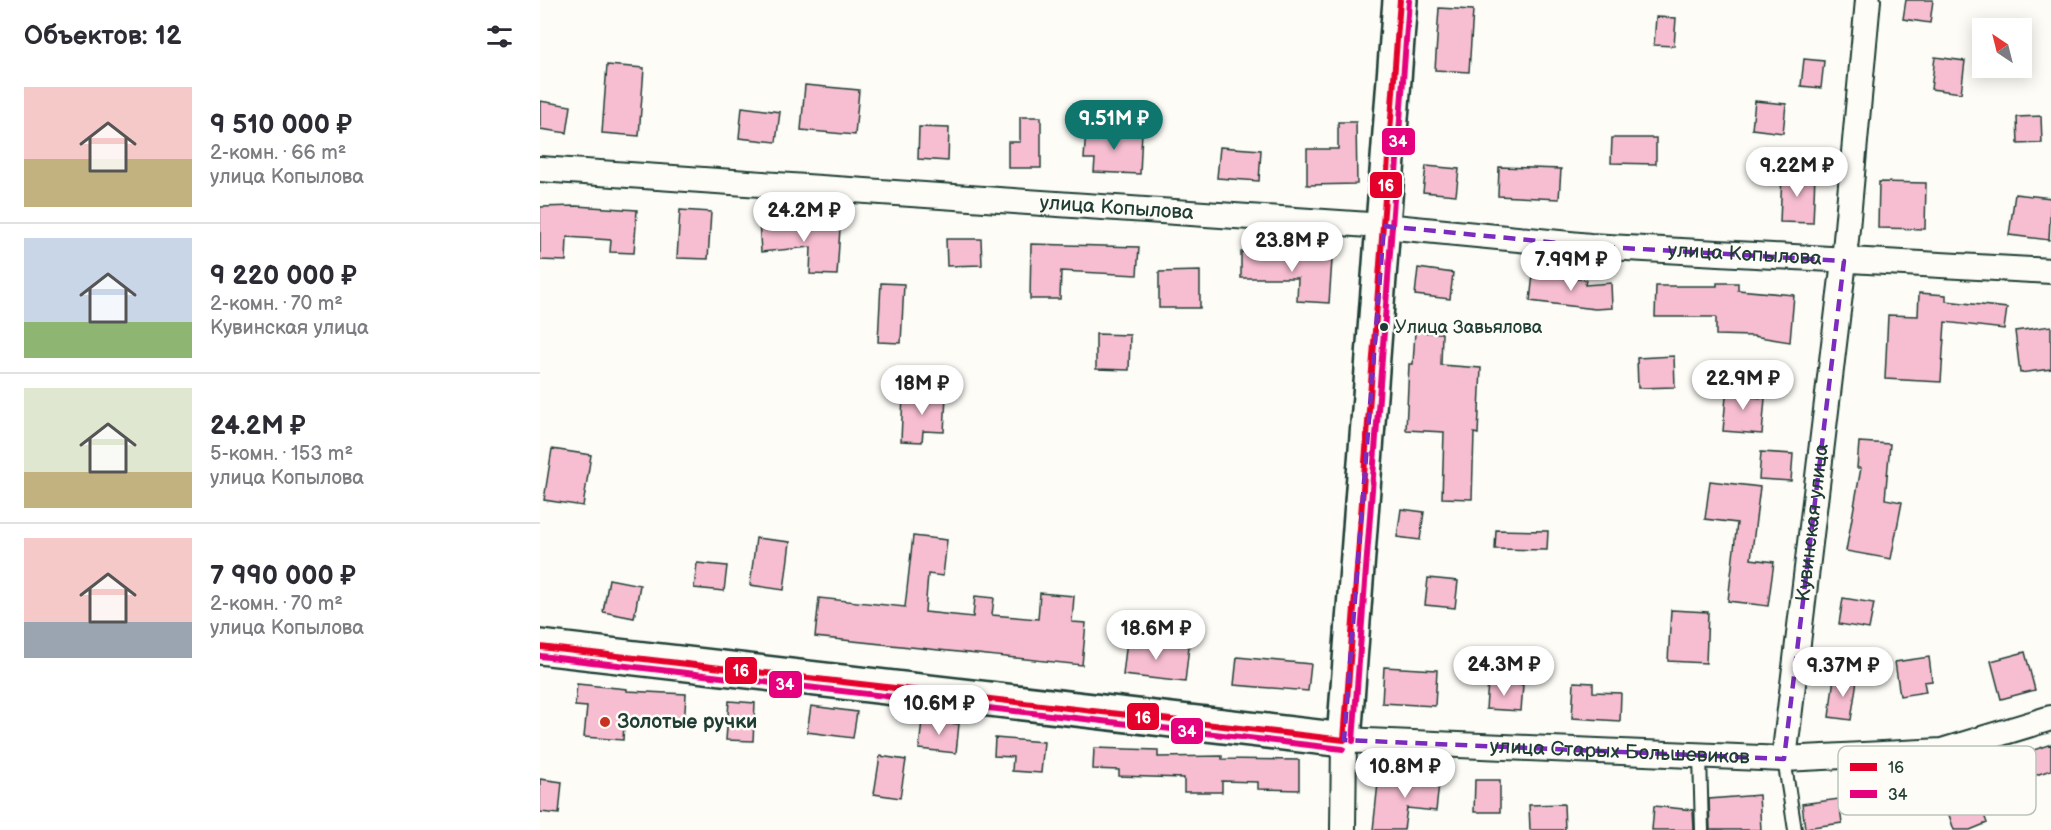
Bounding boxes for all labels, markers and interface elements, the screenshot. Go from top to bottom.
north arrow [1972,18,2032,78]
map controls [1972,18,2032,78]
icon: filters [483,20,516,53]
text: Объектов: 12 [24,21,182,52]
pin: 9.51M ₽ [1059,100,1169,151]
text: 9.51M ₽ [1079,107,1149,131]
text: 9 510 000 ₽ [210,110,352,141]
icon: home [72,111,144,183]
line badge: 34 [1381,127,1416,156]
text: 34 [1389,133,1408,152]
text: 2-комн. · 66 m² [210,141,346,165]
pin: 9.22M ₽ [1742,147,1852,198]
text: 9.22M ₽ [1760,154,1834,178]
text: улица Копылова [210,165,364,189]
line badge: 16 [1369,171,1403,199]
text: 16 [1378,177,1395,196]
street label: улица Копылова [1039,191,1195,225]
pin: 24.2M ₽ [749,192,859,243]
text: 24.2M ₽ [767,199,841,223]
pin: 23.8M ₽ [1237,222,1347,273]
text: 23.8M ₽ [1255,229,1329,253]
street label: улица Копылова [1667,238,1823,271]
pin: 7.99M ₽ [1516,241,1626,292]
text: 7.99M ₽ [1534,248,1608,272]
text: 9 220 000 ₽ [210,261,357,292]
icon: home [72,262,144,334]
text: 2-комн. · 70 m² [210,292,343,316]
text: Кувинская улица [210,316,369,340]
place label: Улица Завьялова [1395,317,1543,338]
marker: Улица Завьялова [1378,321,1390,333]
pin: 22.9M ₽ [1688,360,1798,411]
pin: 18M ₽ [880,365,964,416]
text: 22.9M ₽ [1706,367,1780,391]
text: 18M ₽ [895,372,949,396]
text: 24.2M ₽ [210,411,306,442]
icon: home [72,412,144,484]
text: 5-комн. · 153 m² [210,442,353,466]
street label: Кувинская улица [1791,442,1834,603]
text: улица Копылова [210,466,364,490]
text: 7 990 000 ₽ [210,561,356,592]
icon: home [72,562,144,634]
text: 2-комн. · 70 m² [210,592,343,616]
pin: 18.6M ₽ [1101,610,1211,661]
text: улица Копылова [210,616,364,640]
text: 18.6M ₽ [1120,617,1192,641]
pin: 24.3M ₽ [1449,646,1559,697]
pin: 9.37M ₽ [1788,647,1898,698]
text: 24.3M ₽ [1467,653,1541,677]
text: 9.37M ₽ [1806,654,1880,678]
line badge: 16 [724,656,758,685]
text: 16 [733,662,750,681]
line badge: 34 [768,670,803,699]
text: 34 [776,676,795,695]
pin: 10.6M ₽ [884,685,994,736]
text: 10.6M ₽ [903,692,975,716]
line badge: 16 [1126,702,1160,731]
text: 16 [1135,709,1152,728]
place label: Золотые ручки [617,710,757,734]
marker: Золотые ручки [598,715,612,729]
line badge: 34 [1170,717,1204,745]
text: 34 [1178,723,1197,742]
street label: улица Старых Большевиков [1489,734,1751,770]
legend [1838,746,2036,815]
pin: 10.8M ₽ [1350,748,1460,799]
text: 10.8M ₽ [1369,755,1441,779]
text: 16 [1888,759,1904,778]
text: 34 [1888,786,1908,805]

